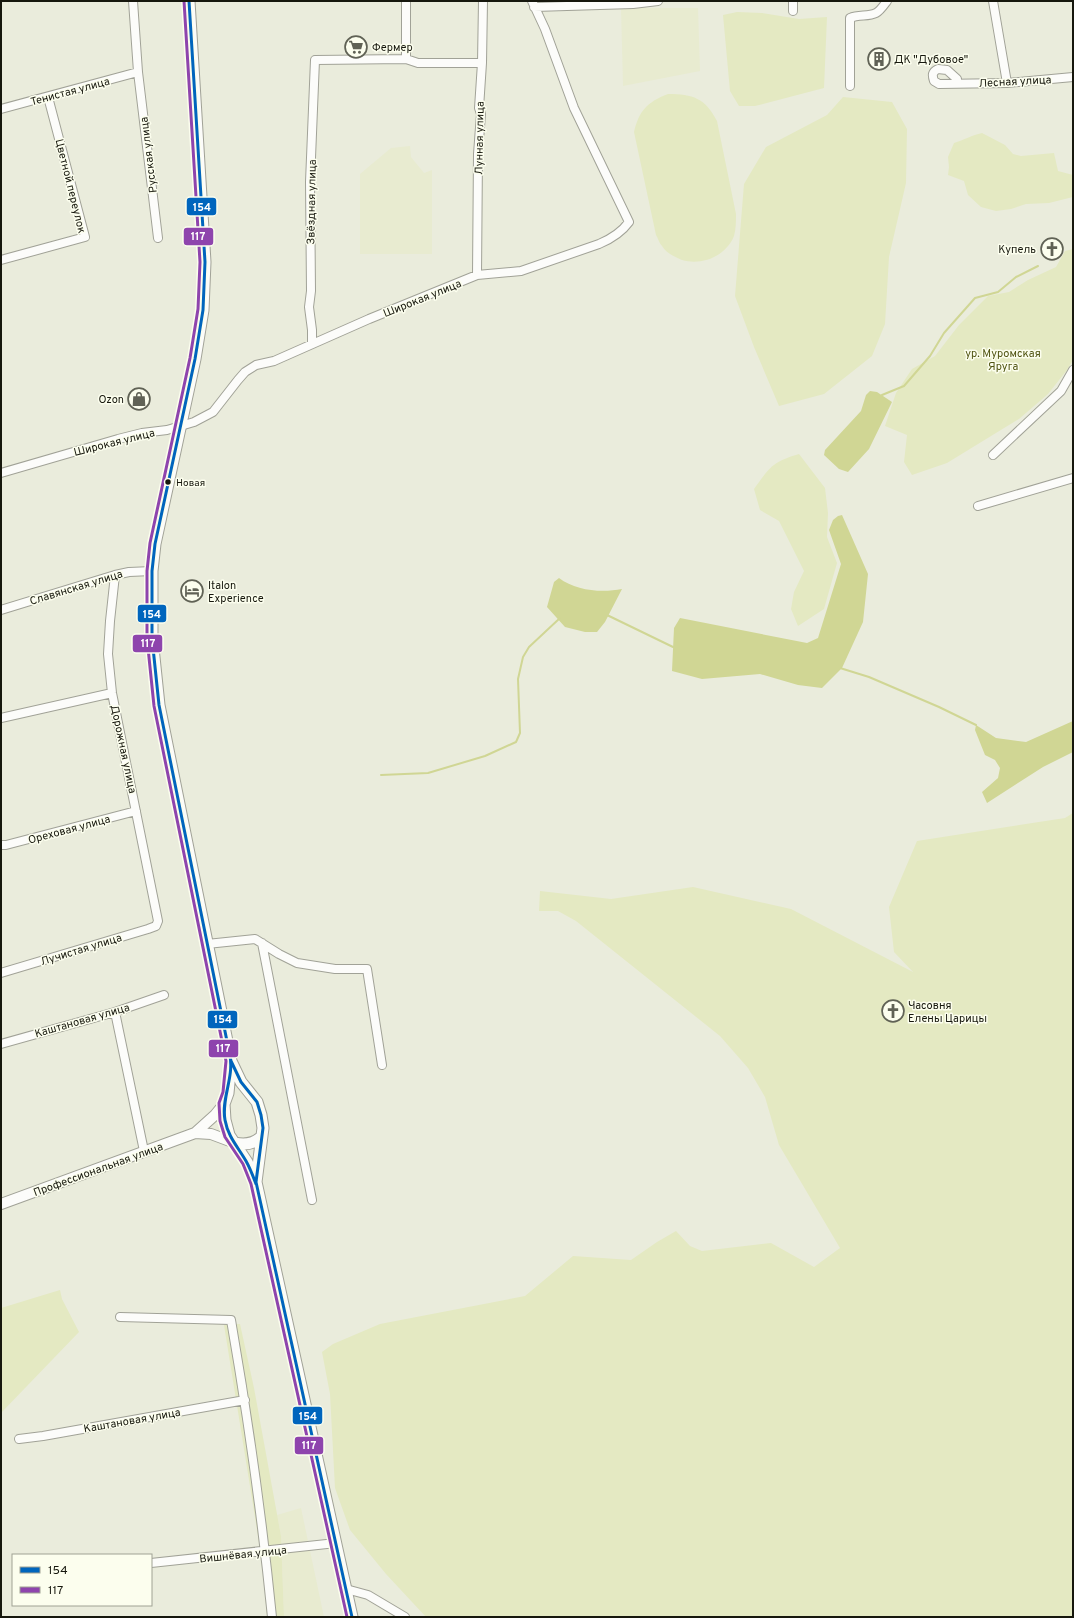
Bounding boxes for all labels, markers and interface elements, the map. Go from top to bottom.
supermarket icon: Фермер [343,34,369,60]
place label: Фермер [372,41,413,55]
building icon: ДК "Дубовое" [866,46,892,72]
place label: ДК "Дубовое" [894,53,968,67]
street label: Лесная улица [978,73,1052,91]
street label: Тенистая улица [29,75,112,109]
street label: Лунная улица [472,101,488,175]
street label: Русская улица [137,116,161,194]
street label: Цветной переулок [52,138,89,235]
street label: Звёздная улица [304,159,320,245]
line badge: 154 [186,197,217,216]
text: 154 [193,201,211,215]
line badge: 117 [183,227,214,246]
text: 117 [191,230,205,244]
church icon: Купель [1039,236,1065,262]
place label: Купель [998,243,1036,257]
street label: Широкая улица [381,277,464,321]
park label: ур. Муромская Яруга [965,347,1041,374]
shop icon: Ozon [126,386,152,412]
place label: Ozon [98,393,124,407]
street label: Широкая улица [72,426,156,460]
marker: Новая [163,477,173,487]
place label: Новая [176,477,205,490]
street label: Славянская улица [28,567,125,609]
hotel icon: Italon Experience [179,578,205,604]
place label: Italon Experience [208,579,264,606]
line badge: 154 [137,604,167,623]
text: 154 [143,608,161,622]
line badge: 117 [132,634,163,653]
text: 117 [141,637,155,651]
street label: Дорожная улица [107,704,139,795]
street label: Ореховая улица [27,812,112,848]
street label: Лучистая улица [39,931,124,969]
church icon: Часовня Елены Царицы [880,998,906,1024]
place label: Часовня Елены Царицы [908,999,987,1026]
street label: Каштановая улица [33,1001,132,1041]
line badge: 154 [207,1010,238,1029]
text: 154 [214,1013,232,1027]
line badge: 117 [208,1039,239,1058]
text: 117 [216,1042,230,1056]
street label: Профессиональная улица [32,1140,165,1200]
street label: Каштановая улица [83,1406,182,1436]
line badge: 154 [292,1406,323,1425]
text: 154 [299,1410,317,1424]
line badge: 117 [294,1436,324,1455]
text: 117 [302,1439,316,1453]
street label: Вишнёвая улица [199,1543,288,1567]
legend [12,1554,152,1606]
text: 154 [48,1563,68,1579]
text: 117 [48,1583,63,1599]

